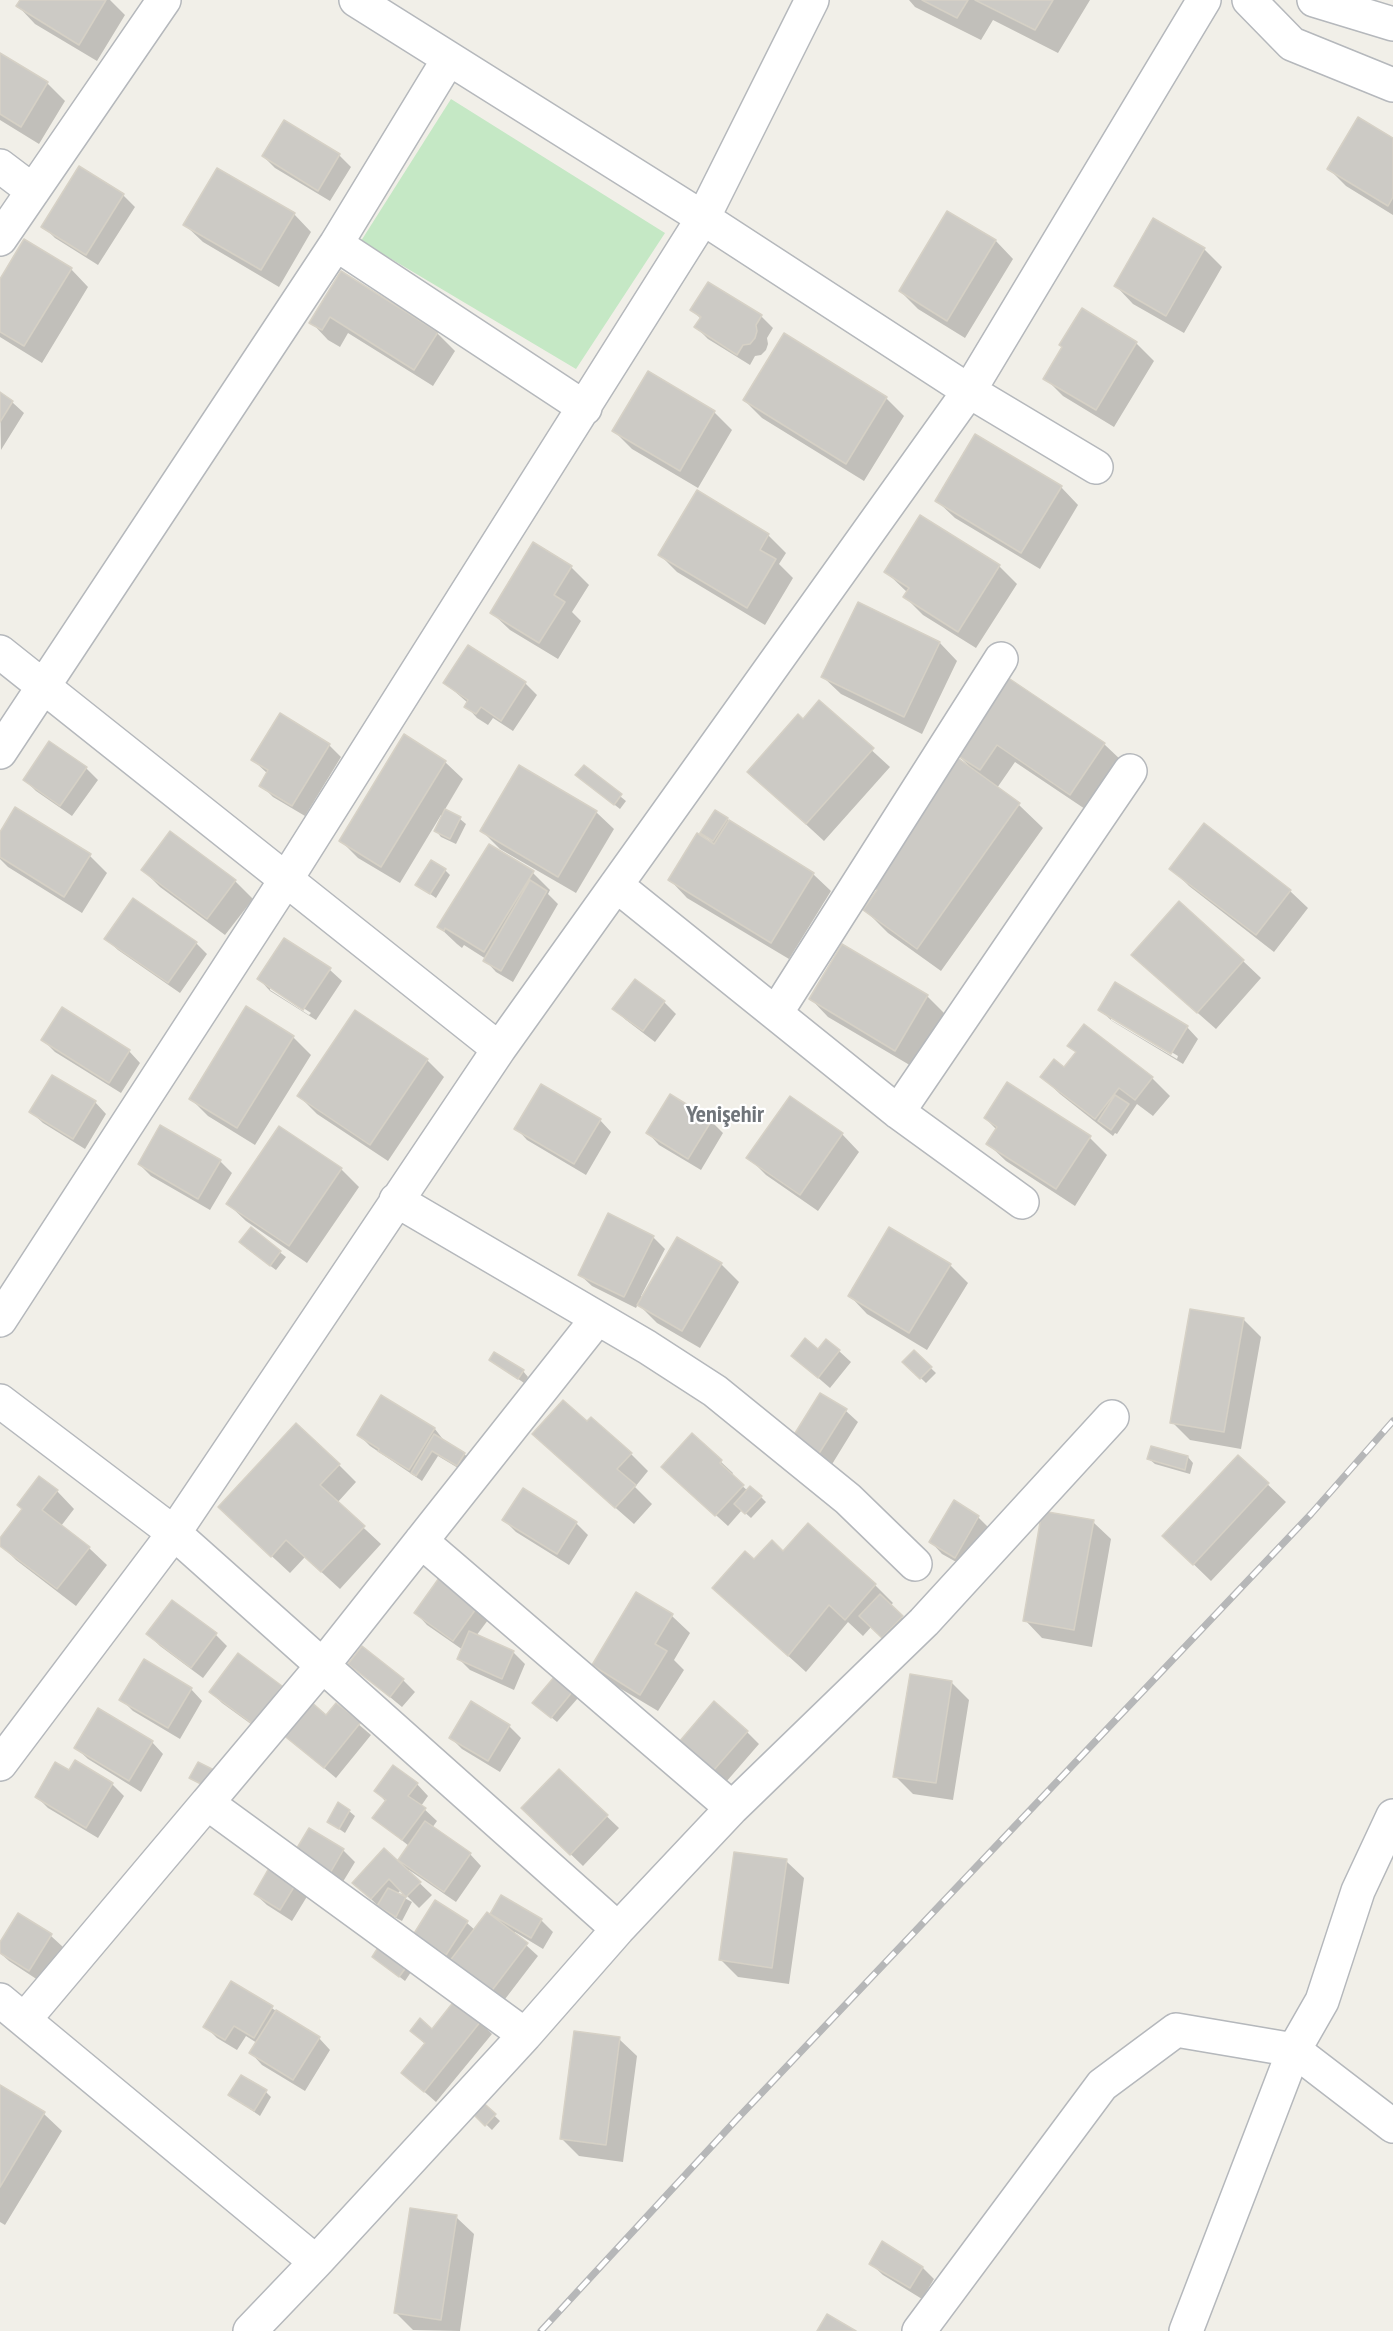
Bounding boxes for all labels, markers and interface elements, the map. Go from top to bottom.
district label: Yenişehir [686,1101,764,1129]

